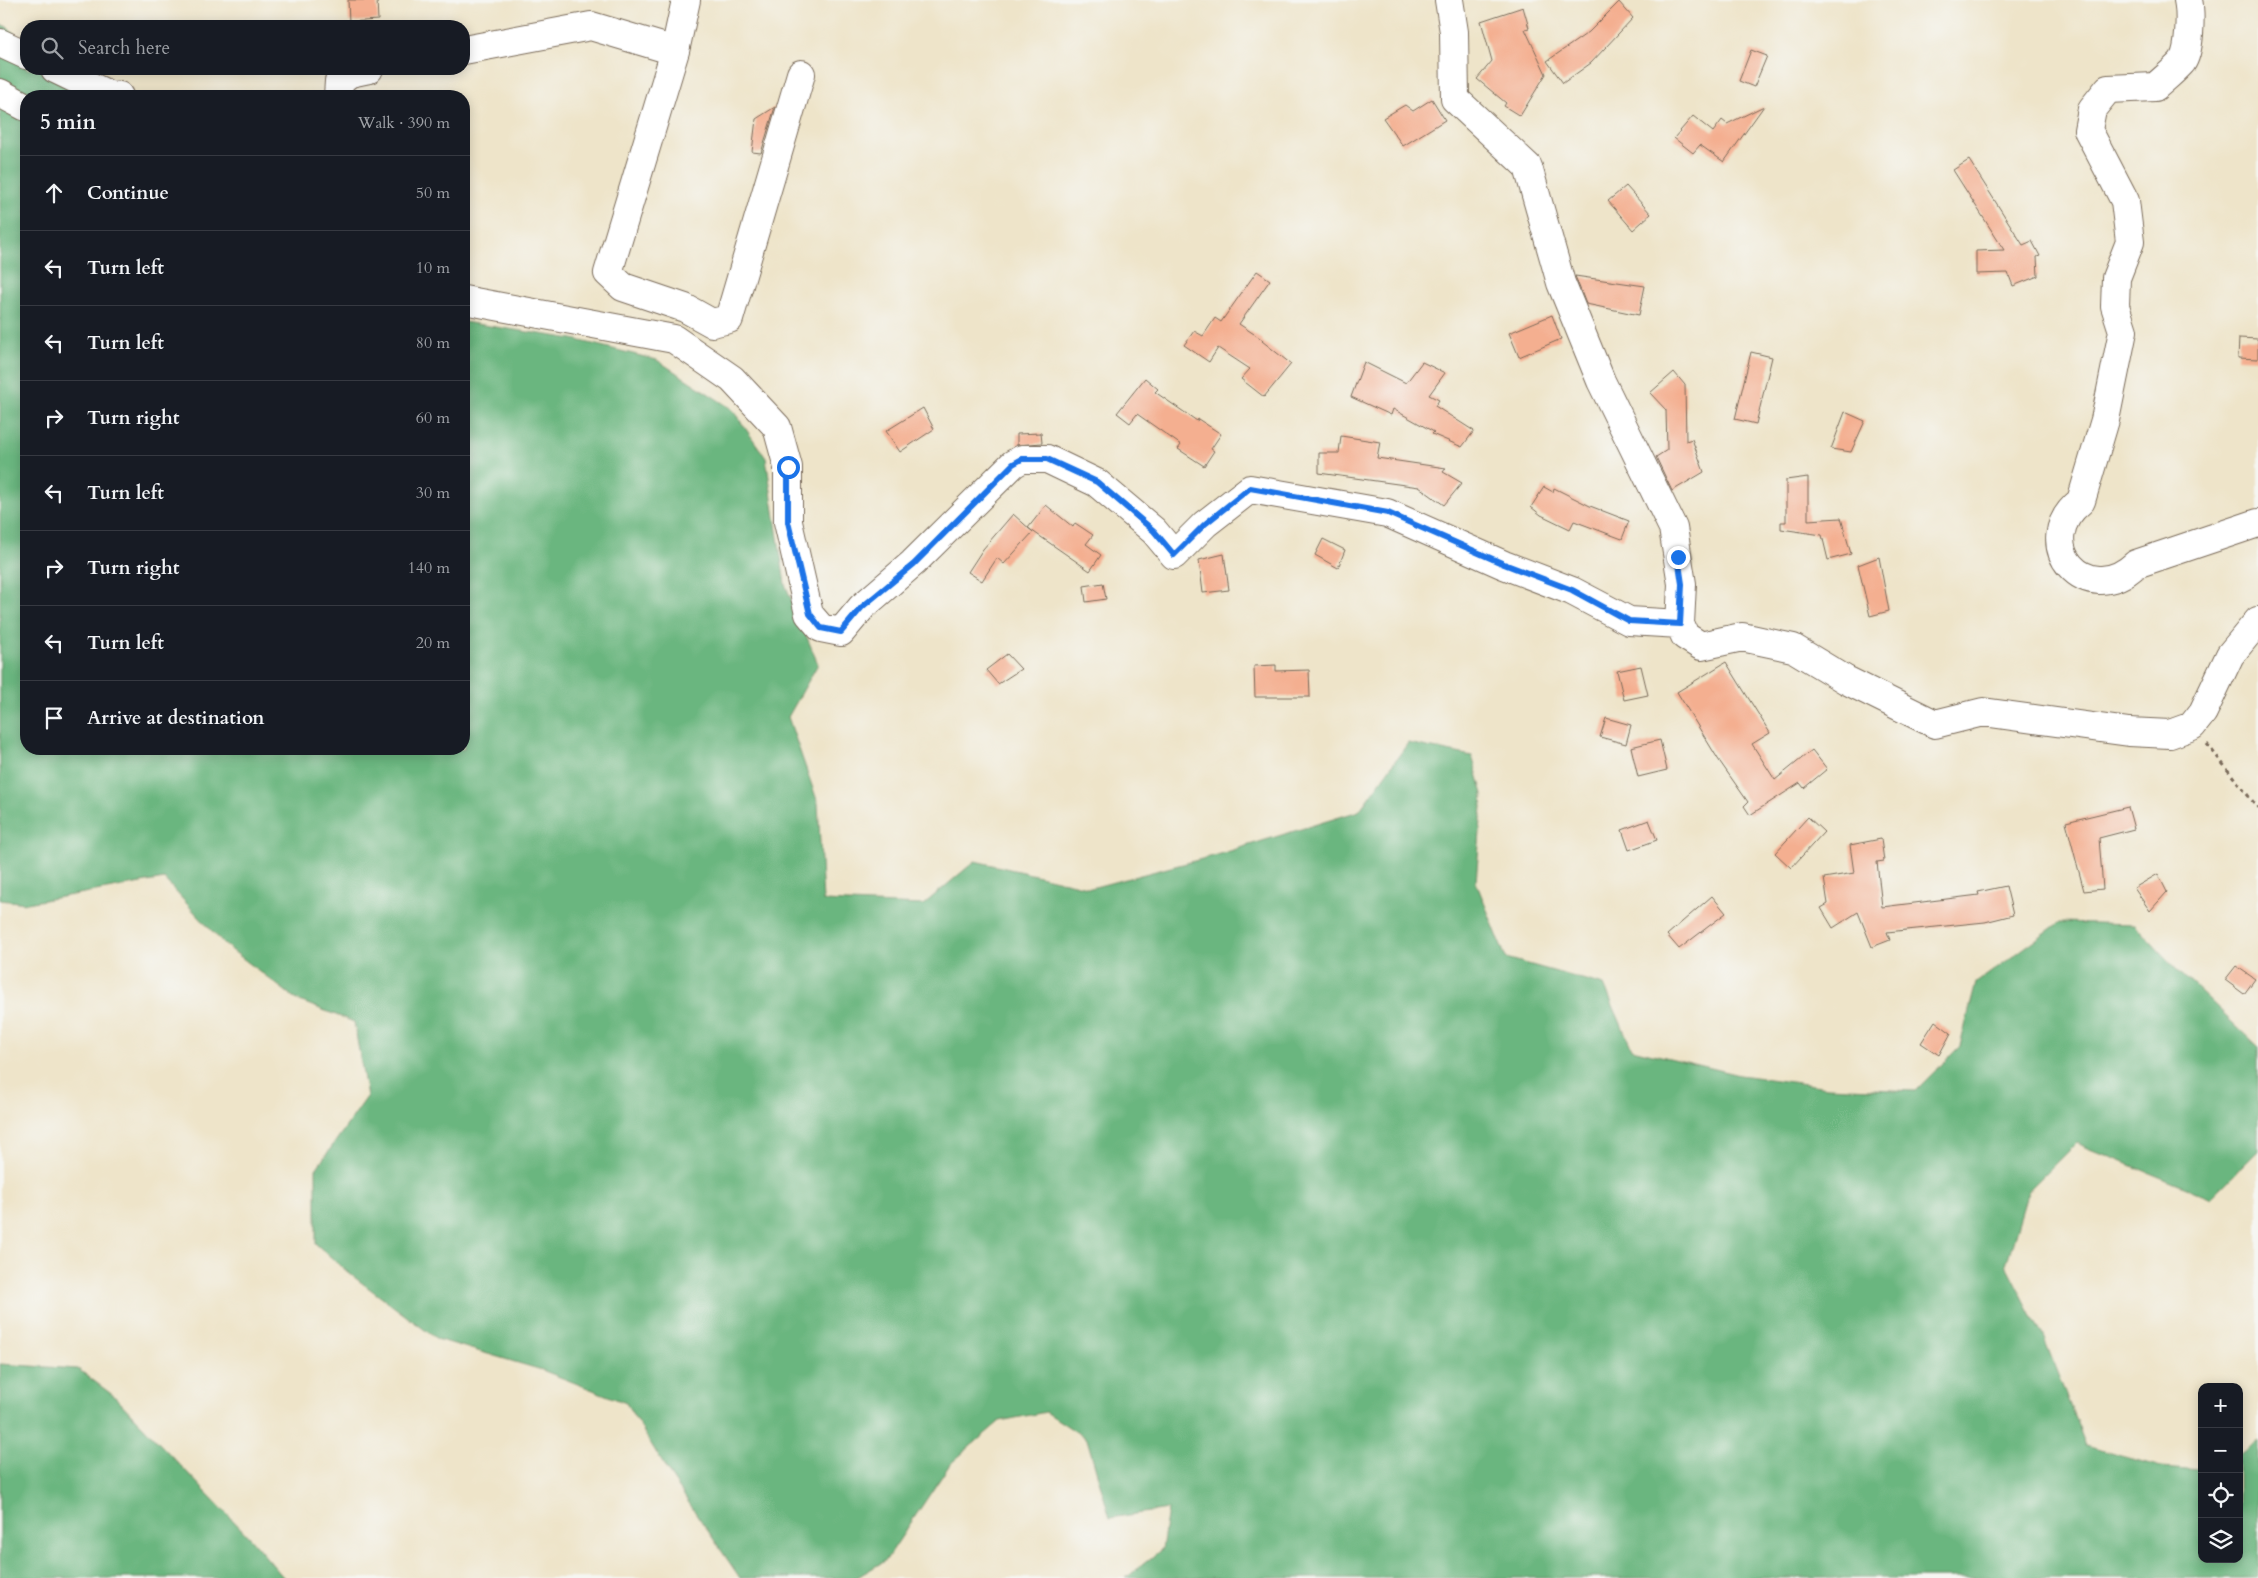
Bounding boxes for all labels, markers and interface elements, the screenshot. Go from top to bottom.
search box [20,20,470,75]
icon: search [38,34,66,62]
text: Search here [78,35,170,61]
text: 5 min [40,108,96,137]
text: Walk · 390 m [358,112,450,134]
icon: ahead [40,179,68,207]
text: Continue [87,180,169,206]
text: 50 m [416,182,450,204]
icon: left [40,254,68,282]
text: Turn left [87,255,164,281]
text: 10 m [416,257,450,279]
icon: left [40,329,68,357]
text: Turn left [87,330,164,356]
text: 80 m [416,332,450,354]
icon: right [40,404,68,432]
text: Turn right [87,405,179,431]
text: 60 m [416,407,450,429]
route start [777,456,800,479]
icon: left [40,479,68,507]
text: Turn left [87,480,164,506]
text: 30 m [416,482,450,504]
route end [1667,546,1690,569]
icon: right [40,554,68,582]
text: Turn right [87,555,179,581]
text: 140 m [408,557,450,579]
icon: left [40,629,68,657]
text: Turn left [87,630,164,656]
text: 20 m [416,632,450,654]
icon: arrive [40,704,68,732]
text: Arrive at destination [87,705,264,731]
map controls [2198,1383,2243,1563]
button: + [2198,1383,2243,1428]
button: − [2198,1428,2243,1473]
button: locate [2198,1473,2243,1518]
button: layers [2198,1518,2243,1563]

